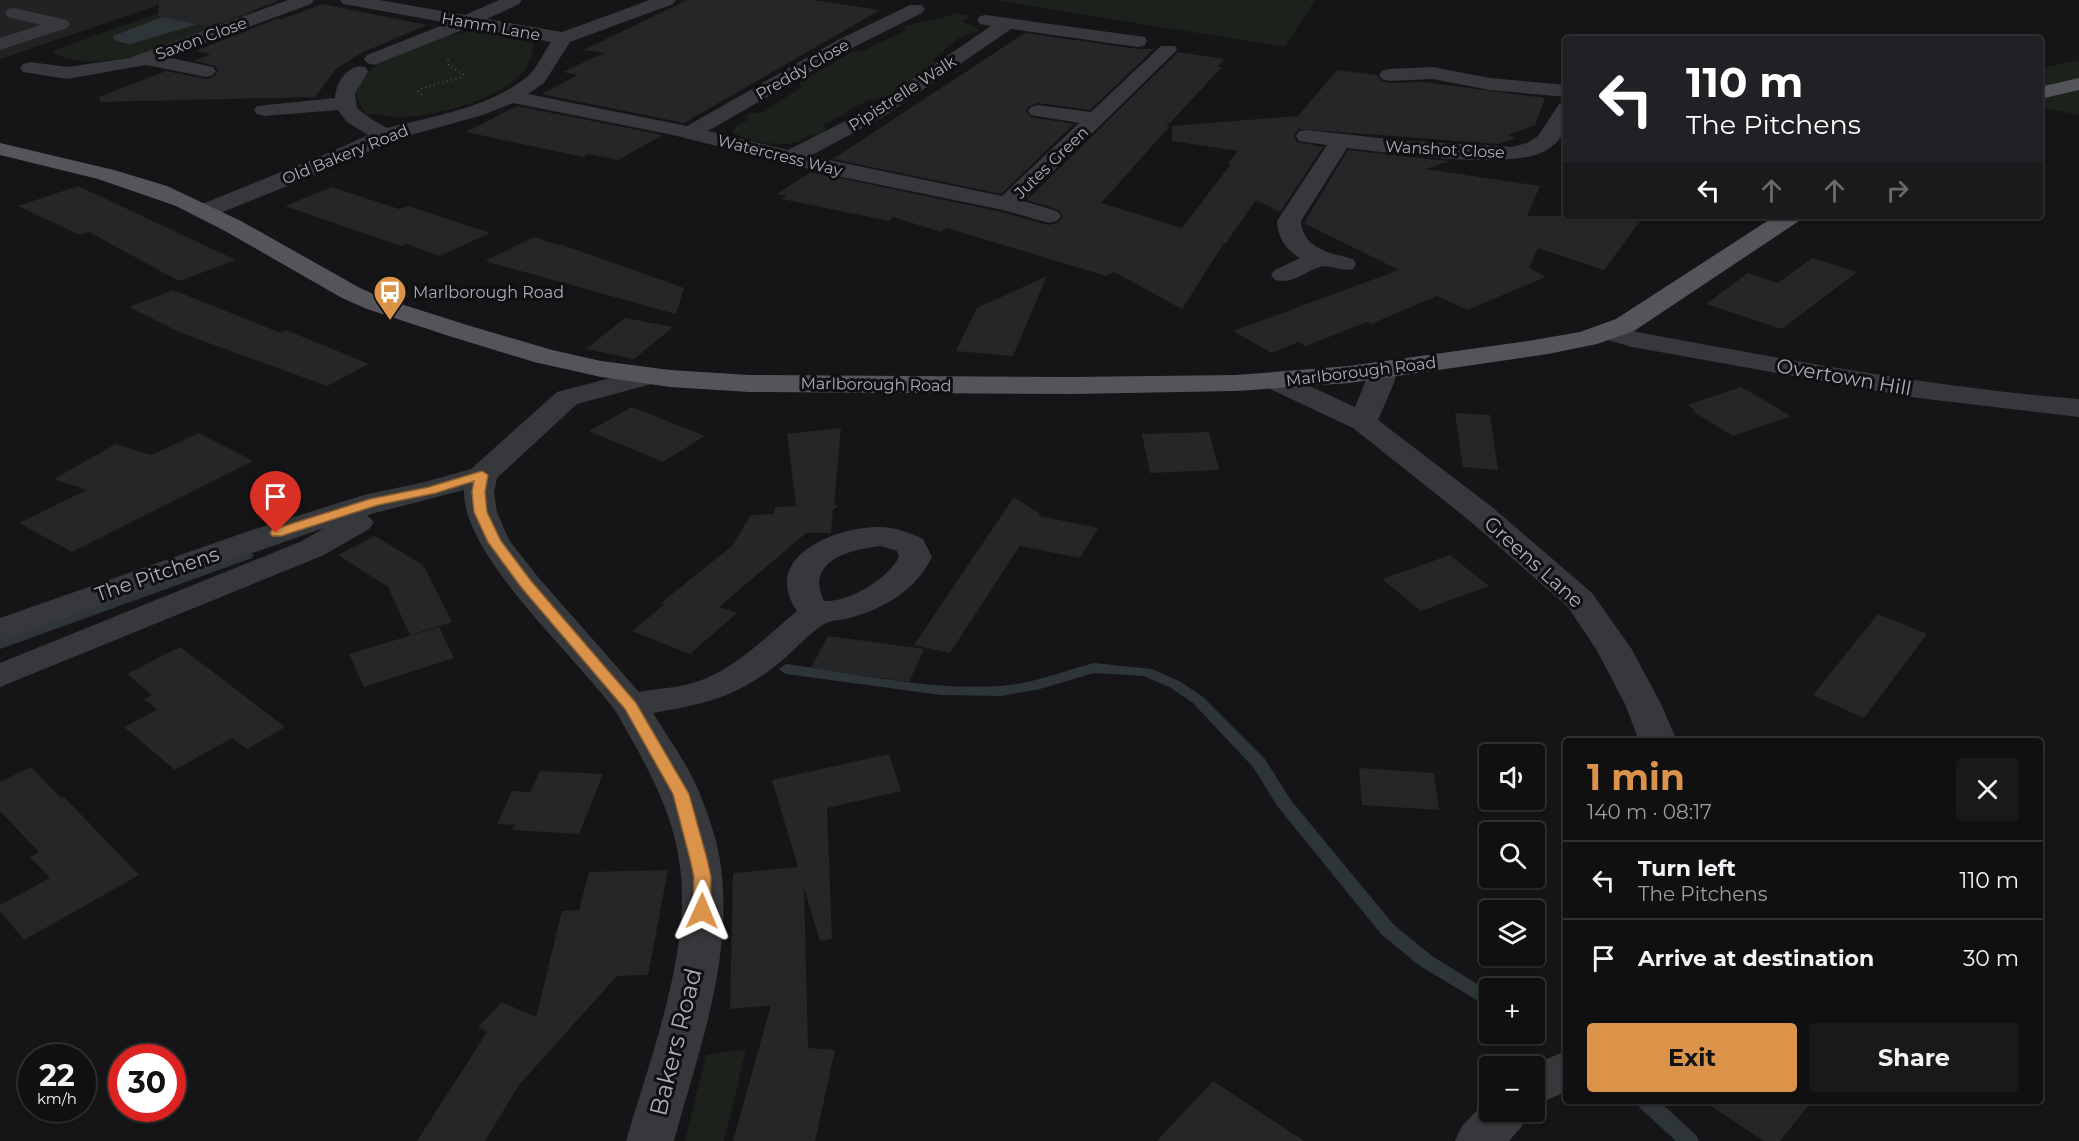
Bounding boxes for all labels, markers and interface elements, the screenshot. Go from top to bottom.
street label: Hamm Lane [440,8,542,45]
street label: Saxon Close [153,13,249,64]
street label: Preddy Close [752,35,852,104]
street label: Pipistrelle Walk [845,52,960,135]
text: 110 m [1686,56,1803,108]
icon: left [1587,60,1665,138]
text: The Pitchens [1686,108,1861,141]
street label: Old Bakery Road [279,121,411,188]
street label: Jutes Green [1010,122,1092,203]
street label: Watercress Way [716,131,844,180]
street label: Wanshot Close [1385,137,1505,162]
icon: left [1692,174,1725,207]
icon: ahead [1755,174,1788,207]
icon: ahead [1818,174,1851,207]
icon: right [1881,174,1914,207]
bus stop icon: Marlborough Road [372,274,408,321]
place label: Marlborough Road [413,283,564,302]
street label: Marlborough Road [1285,353,1437,390]
street label: Overtown Hill [1775,353,1913,401]
street label: Marlborough Road [800,374,952,395]
pin [250,471,301,533]
icon: arrive [259,480,292,513]
street label: Greens Lane [1479,511,1589,613]
street label: The Pitchens [92,541,222,606]
map controls [1479,744,1545,1122]
button: sound [1479,744,1545,810]
text: 1 min [1587,755,1685,799]
button: close [1956,758,2019,821]
text: 140 m · 08:17 [1587,800,1712,824]
button: search [1479,822,1545,888]
text: Turn left [1638,855,1736,882]
icon: left [1587,864,1620,897]
text: 110 m [1959,867,2019,894]
position arrow [670,879,734,943]
text: The Pitchens [1638,882,1768,906]
button: layers [1479,900,1545,966]
icon: arrive [1587,942,1620,975]
text: Arrive at destination [1638,945,1874,972]
text: 30 m [1963,945,2019,972]
street label: Bakers Road [643,965,708,1119]
button: + [1479,978,1545,1044]
button: Exit [1587,1023,1797,1092]
button: Share [1809,1023,2019,1092]
speed limit sign: 30 [108,1044,186,1122]
button: − [1479,1056,1545,1122]
text: 22 [39,1057,75,1094]
text: km/h [37,1089,77,1108]

